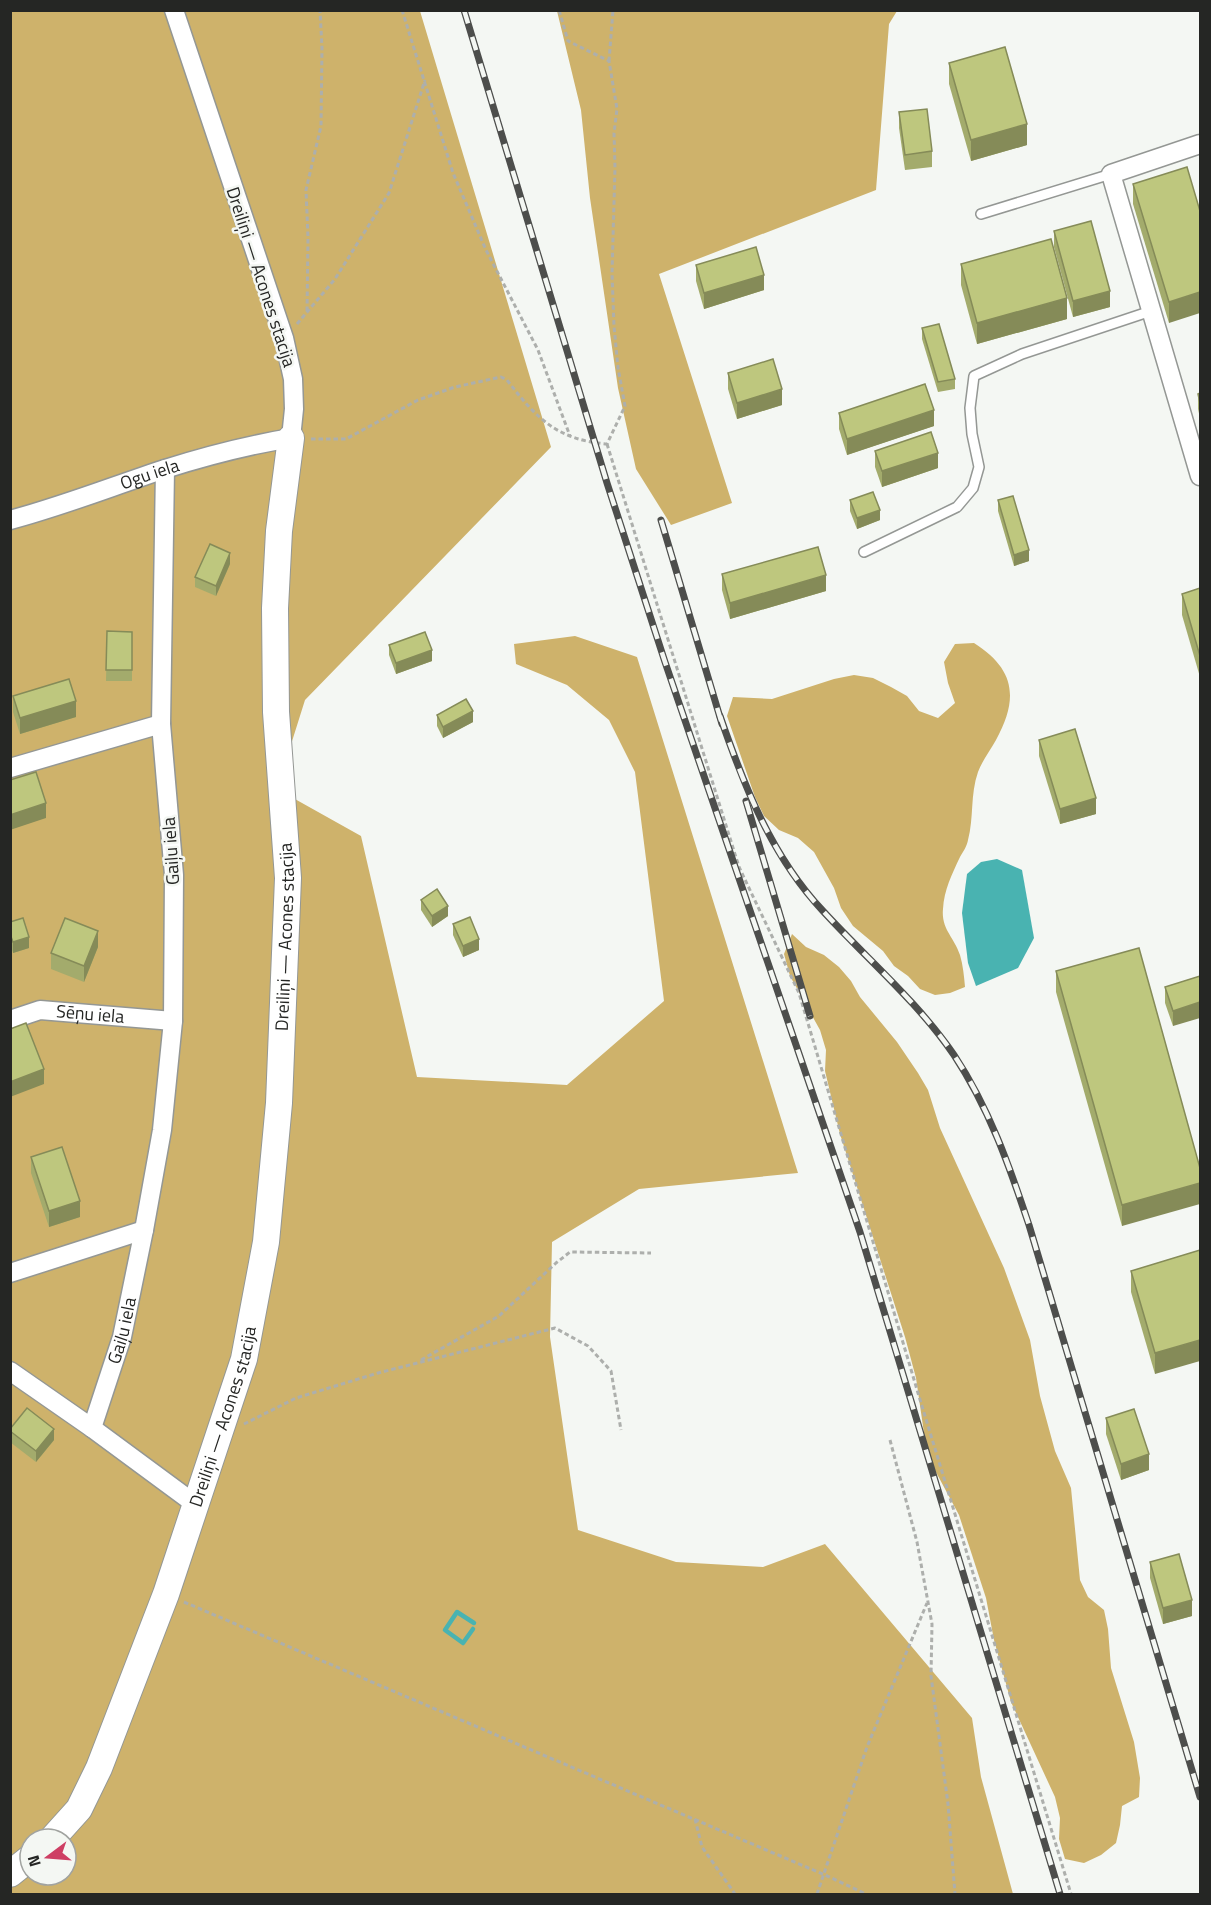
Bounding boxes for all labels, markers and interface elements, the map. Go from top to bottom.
street label: Dreiliņi — Acones stacija [220,183,303,370]
street label: Ogu iela [116,451,182,496]
street label: Gaiļu iela [155,816,186,886]
street label: Dreiliņi — Acones stacija [268,842,301,1031]
street label: Sēņu iela [55,997,125,1030]
street label: Gaiļu iela [100,1295,143,1367]
street label: Dreiliņi — Acones stacija [182,1324,263,1510]
north arrow [18,1827,78,1887]
text: N [21,1852,47,1870]

